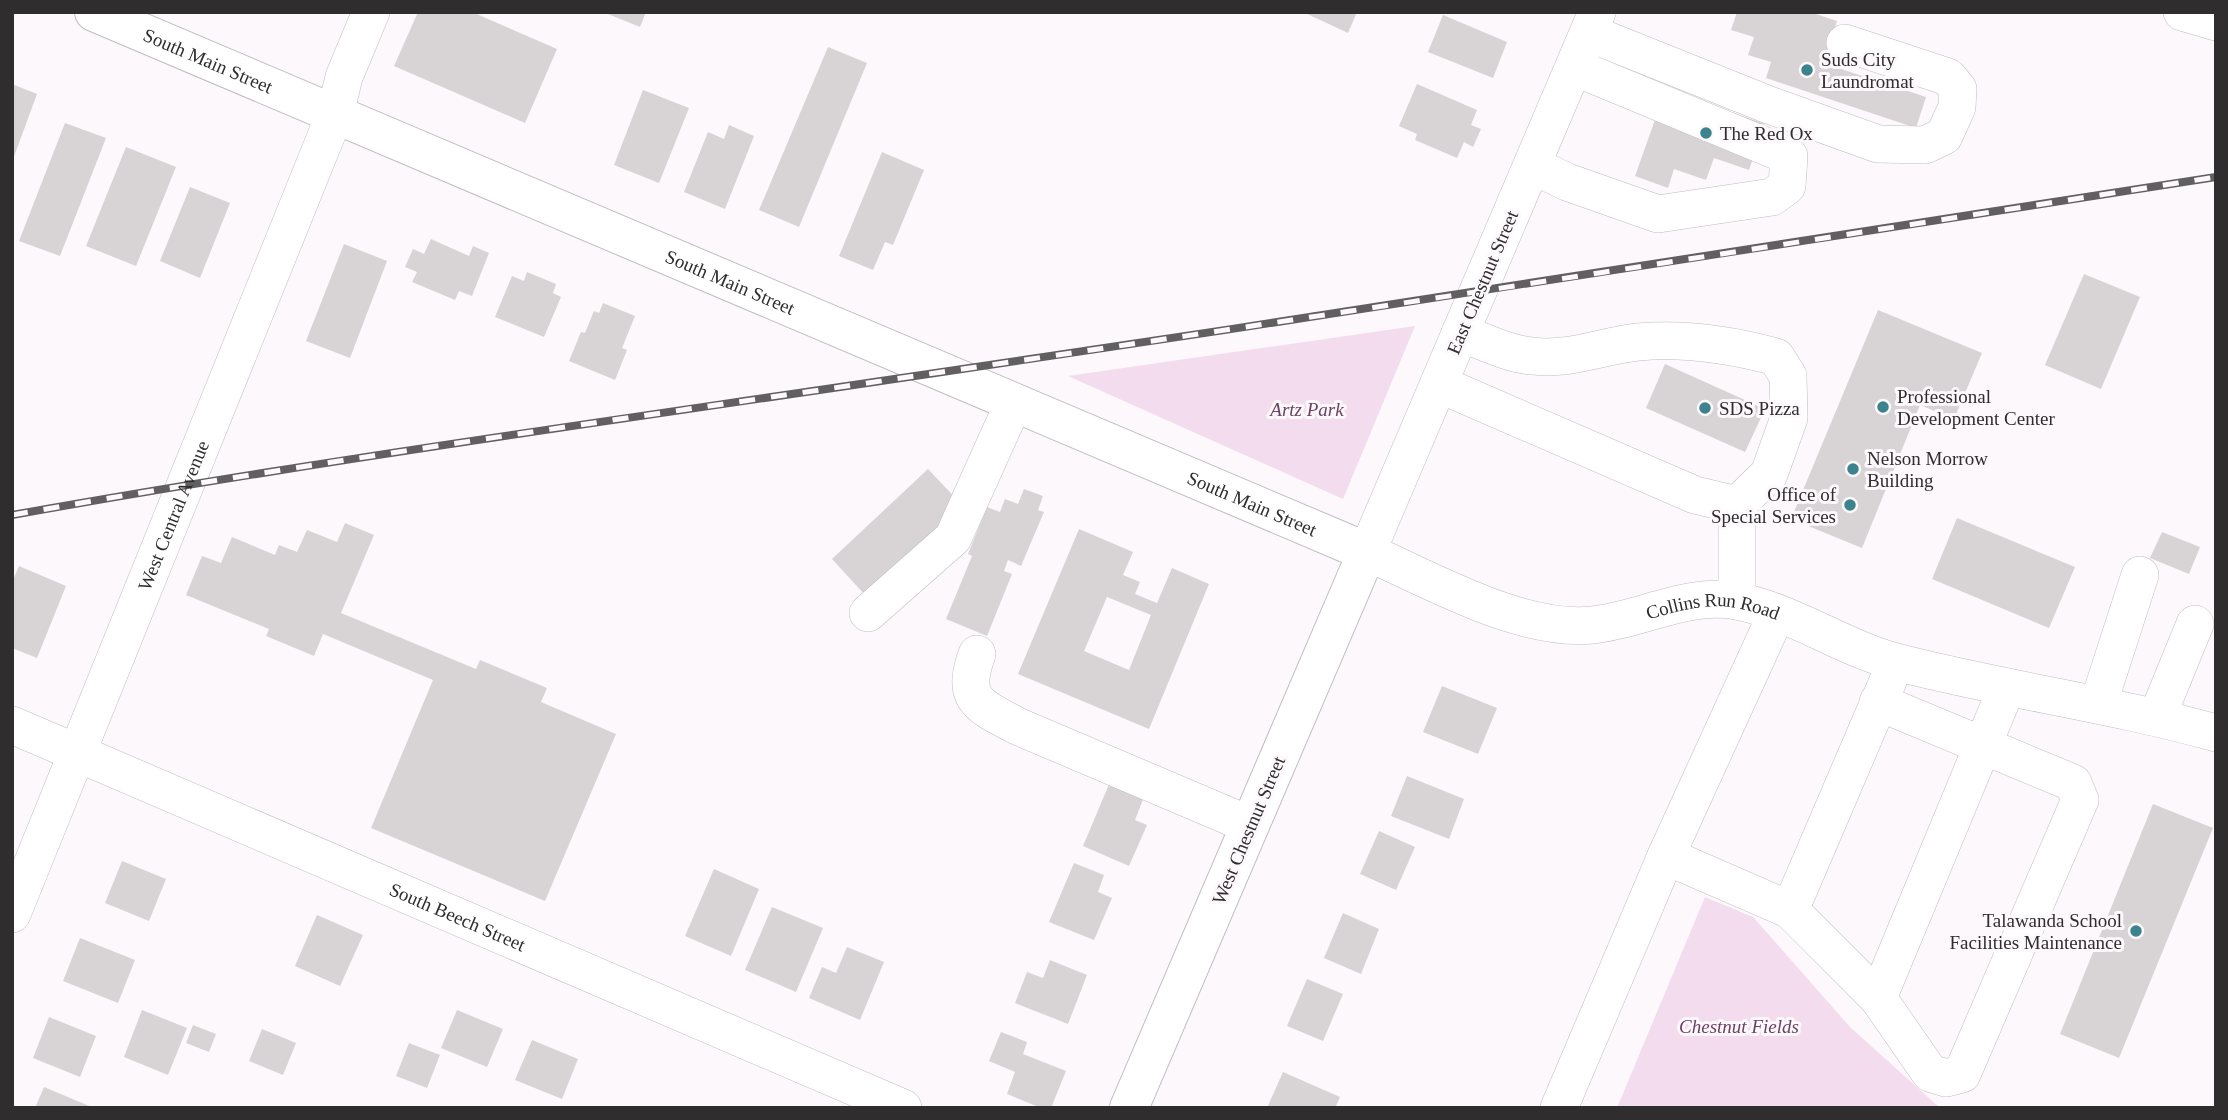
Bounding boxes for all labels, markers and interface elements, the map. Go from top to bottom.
street label: South Main Street [140,24,276,98]
place label: Suds City Laundromat [1821,49,1915,92]
marker: Suds City Laundromat [1799,62,1815,78]
place label: The Red Ox [1720,123,1813,144]
marker: The Red Ox [1698,125,1714,141]
street label: East Chestnut Street [1443,207,1523,357]
street label: South Main Street [662,246,798,319]
place label: Professional Development Center [1897,386,2055,429]
place label: SDS Pizza [1719,398,1800,419]
park label: Artz Park [1268,399,1344,420]
marker: Professional Development Center [1875,399,1891,415]
marker: SDS Pizza [1697,400,1713,416]
street label: West Central Avenue [134,438,213,593]
place label: Nelson Morrow Building [1867,448,1988,491]
marker: Nelson Morrow Building [1845,461,1861,477]
street label: South Main Street [1184,467,1320,541]
place label: Office of Special Services [1711,484,1837,527]
marker: Office of Special Services [1842,497,1858,513]
street label: Collins Run Road [1644,589,1783,624]
street label: West Chestnut Street [1208,752,1289,907]
street label: South Beech Street [386,879,529,956]
place label: Talawanda School Facilities Maintenance [1949,910,2122,953]
marker: Talawanda School Facilities Maintenance [2128,923,2144,939]
park label: Chestnut Fields [1679,1016,1799,1037]

